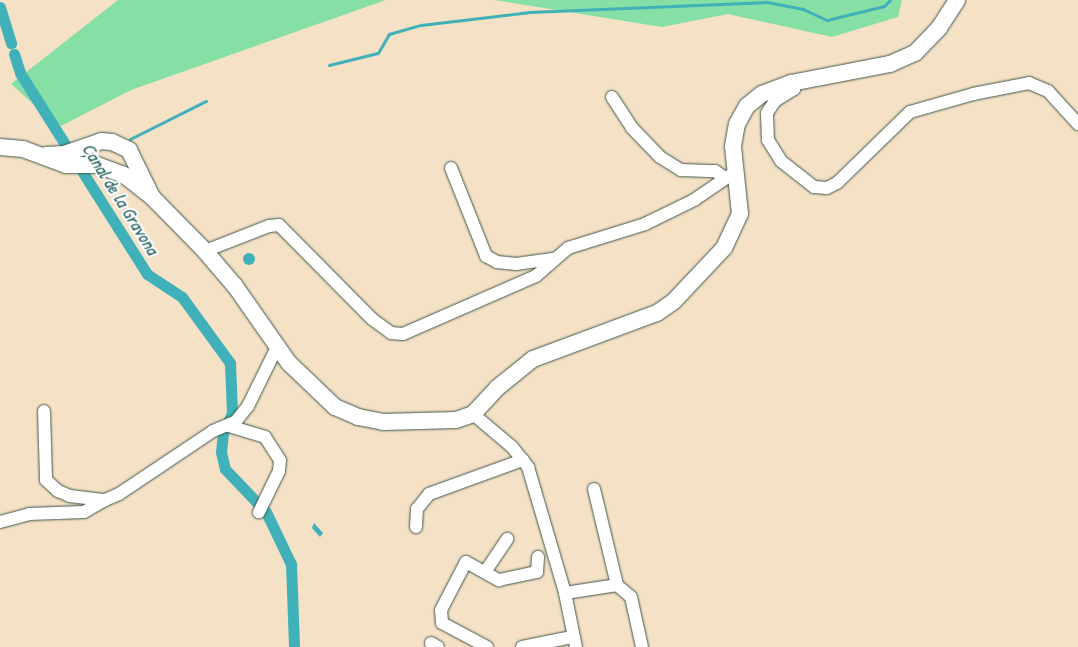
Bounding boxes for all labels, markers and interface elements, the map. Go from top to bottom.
water label: Canal de la Gravona [77,139,163,259]

